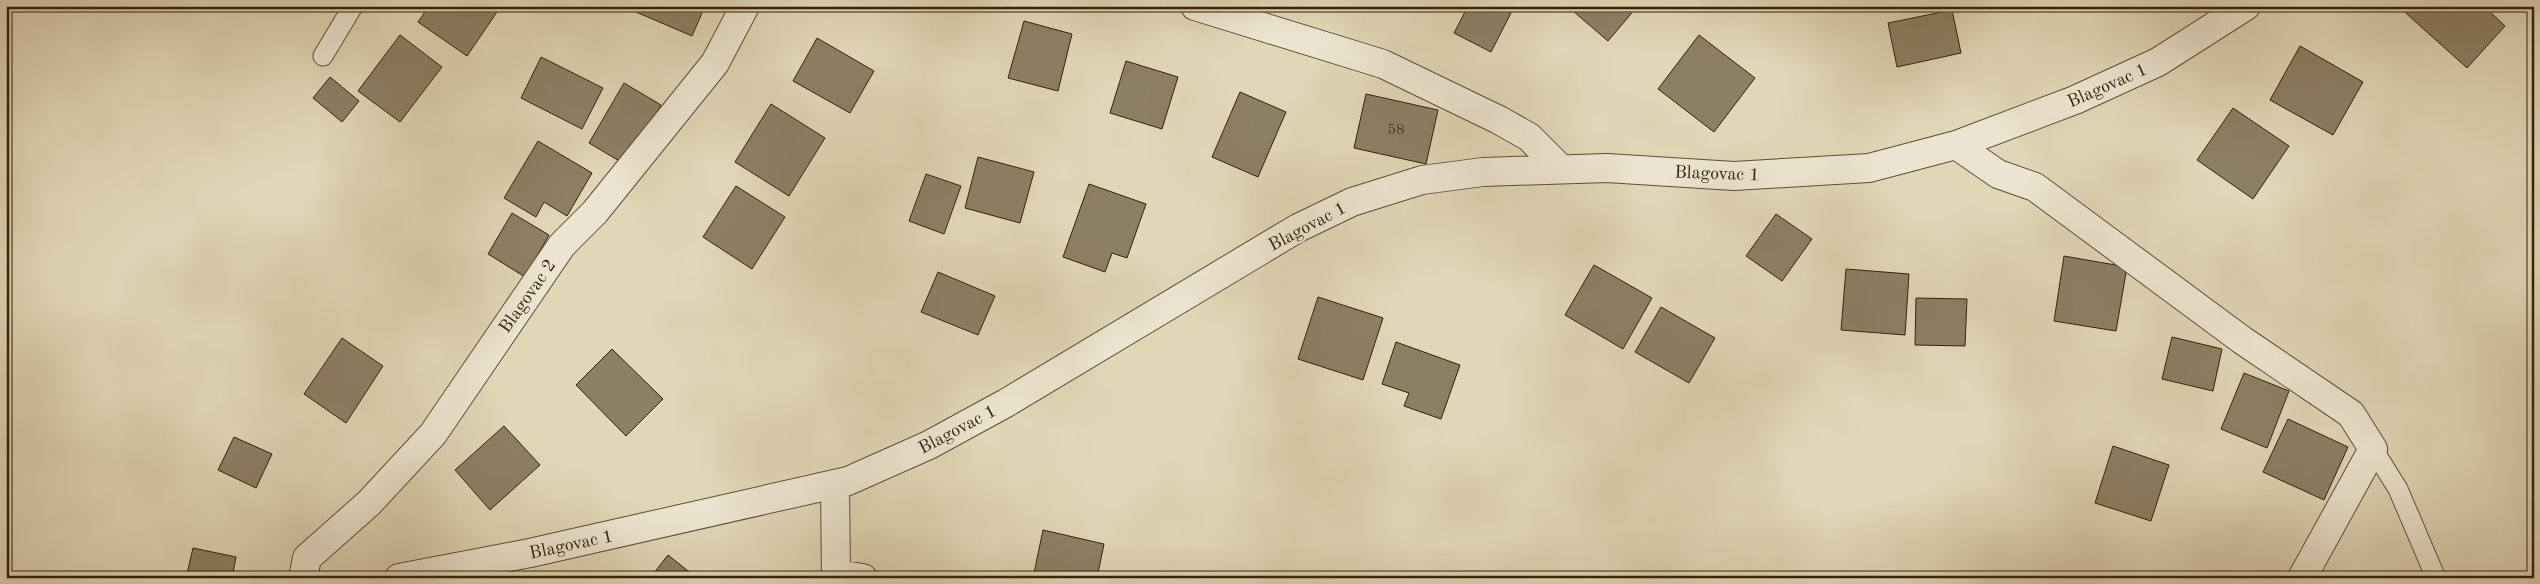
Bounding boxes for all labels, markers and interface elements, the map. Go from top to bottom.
street label: Blagovac 1 [2065,60,2150,111]
house number: 58 [1387,123,1405,138]
street label: Blagovac 1 [1674,164,1760,184]
street label: Blagovac 1 [1266,199,1349,255]
street label: Blagovac 2 [496,256,560,337]
street label: Blagovac 1 [916,402,999,458]
street label: Blagovac 1 [528,527,615,563]

